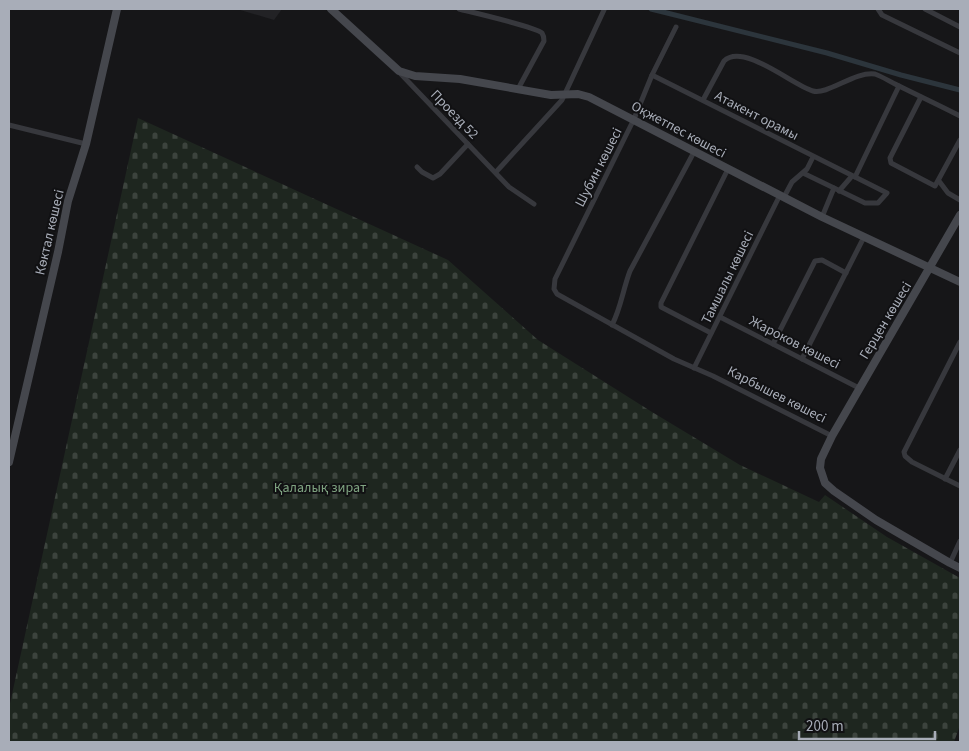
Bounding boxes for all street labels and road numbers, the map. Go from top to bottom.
street label: Проезд 52 [426,85,483,144]
street label: Атакент орамы [711,86,802,146]
street label: Оқжетпес көшесі [628,96,730,163]
street label: Шубин көшесі [570,124,627,211]
street label: Көктал көшесі [30,187,70,277]
street label: Тамшалы көшесі [697,228,759,327]
street label: Герцен көшесі [855,278,917,363]
street label: Жароков көшесі [746,311,844,374]
street label: Карбышев көшесі [724,361,830,429]

